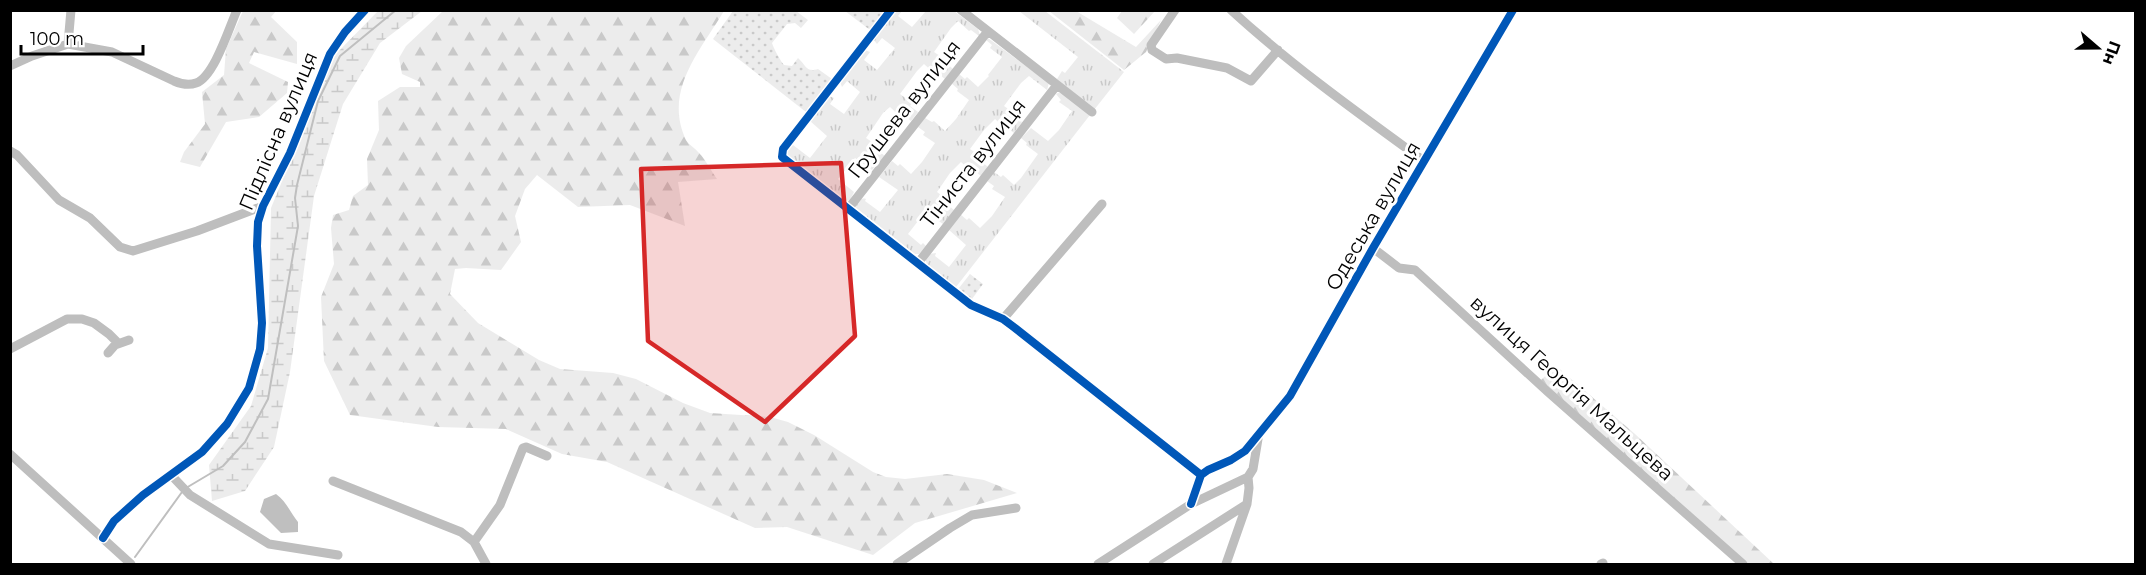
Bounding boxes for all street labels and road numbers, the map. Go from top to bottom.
street label: Грушева вулиця [843,35,965,183]
street label: Підлісна вулиця [234,48,322,214]
street label: Тіниста вулиця [915,94,1031,232]
street label: Одеська вулиця [1321,137,1425,295]
street label: вулиця Георгія Мальцева [1465,290,1679,486]

